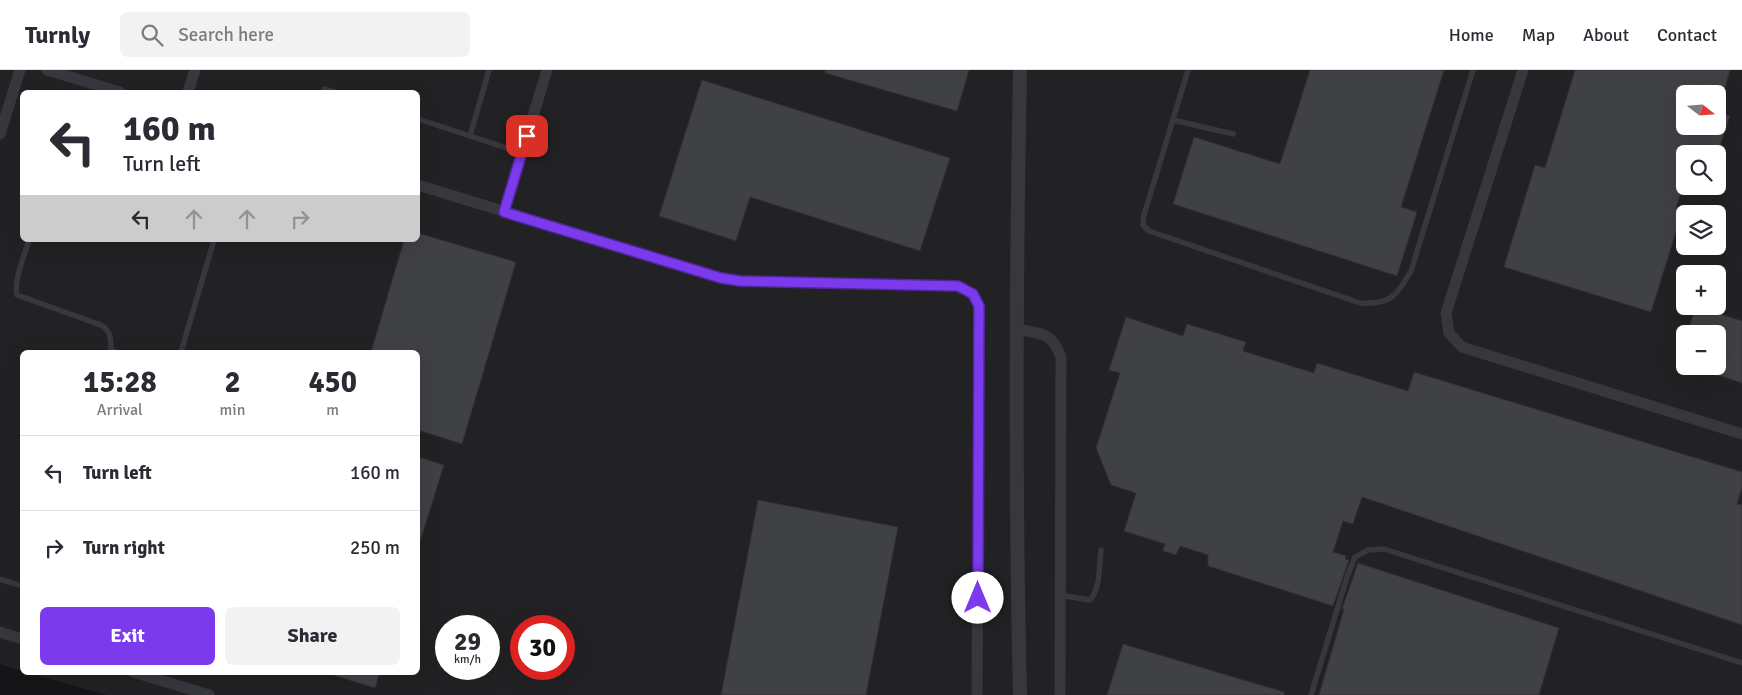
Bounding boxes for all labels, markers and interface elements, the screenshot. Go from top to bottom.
search box [120,12,470,57]
text: Turnly [25,20,90,50]
icon: search [138,21,166,49]
text: Search here [178,23,274,47]
text: Home [1449,24,1494,46]
text: Map [1522,24,1555,46]
text: About [1583,24,1629,46]
text: Contact [1657,24,1717,46]
north arrow [1676,85,1726,135]
map controls [1676,85,1726,375]
text: 160 m [123,107,216,150]
icon: left [40,110,105,175]
pin [506,115,548,157]
icon: arrive [513,122,541,150]
button: search [1676,145,1726,195]
text: Turn left [123,150,201,177]
icon: left [127,205,155,233]
icon: ahead [180,205,208,233]
icon: ahead [233,205,261,233]
icon: right [286,205,314,233]
button: layers [1676,205,1726,255]
button: + [1676,265,1726,315]
button: − [1676,325,1726,375]
text: 15:28 [83,364,157,401]
text: 2 [224,364,241,401]
text: 450 [308,364,357,401]
text: Arrival [97,400,143,420]
text: min [220,400,245,420]
text: m [326,400,339,420]
icon: left [40,459,68,487]
text: Turn left [83,461,152,485]
text: 160 m [350,461,400,485]
icon: right [40,534,68,562]
text: Turn right [83,536,165,560]
text: 250 m [350,536,400,560]
position arrow [951,571,1003,623]
button: Exit [40,607,215,665]
button: Share [225,607,400,665]
speed limit sign: 30 [510,615,575,680]
text: 29 [454,626,481,657]
text: km/h [454,652,481,667]

